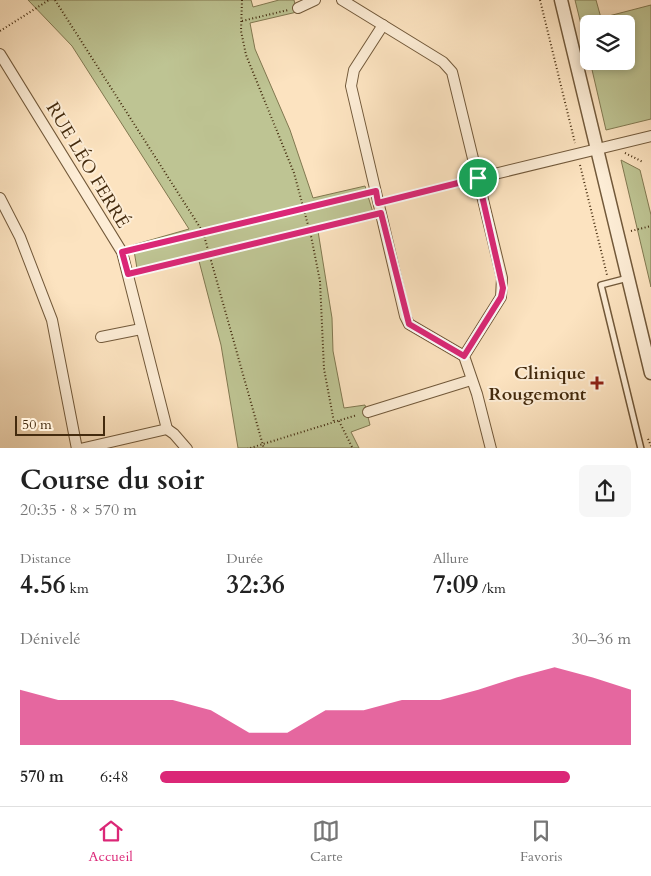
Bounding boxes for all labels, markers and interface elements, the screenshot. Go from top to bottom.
map controls [580,15,635,70]
button: layers [580,15,635,70]
street label: RUE LÉO FERRÉ [40,98,135,233]
pin [457,157,499,199]
icon: arrive [464,164,492,192]
place label: Clinique Rougemont [488,361,587,407]
marker: Clinique Rougemont [590,376,604,390]
scale bar [15,413,105,437]
text: 50 m [22,415,52,434]
text: Course du soir [20,461,204,499]
button: share [579,465,631,517]
text: 20:35 · 8 × 570 m [20,499,137,521]
text: Distance [20,549,71,568]
text: Durée [226,549,263,568]
text: Allure [433,549,469,568]
text: 4.56 [20,568,66,602]
text: 32:36 [226,568,285,602]
text: 7:09 [433,568,478,602]
text: km [66,579,89,598]
text: /km [478,579,506,598]
text: Dénivelé [20,628,81,650]
text: 30–36 m [572,628,631,650]
text: 570 m [20,766,64,788]
text: 6:48 [100,766,129,788]
tab: Accueil [89,817,133,866]
tab: Carte [310,817,343,866]
tab: Favoris [520,817,562,866]

